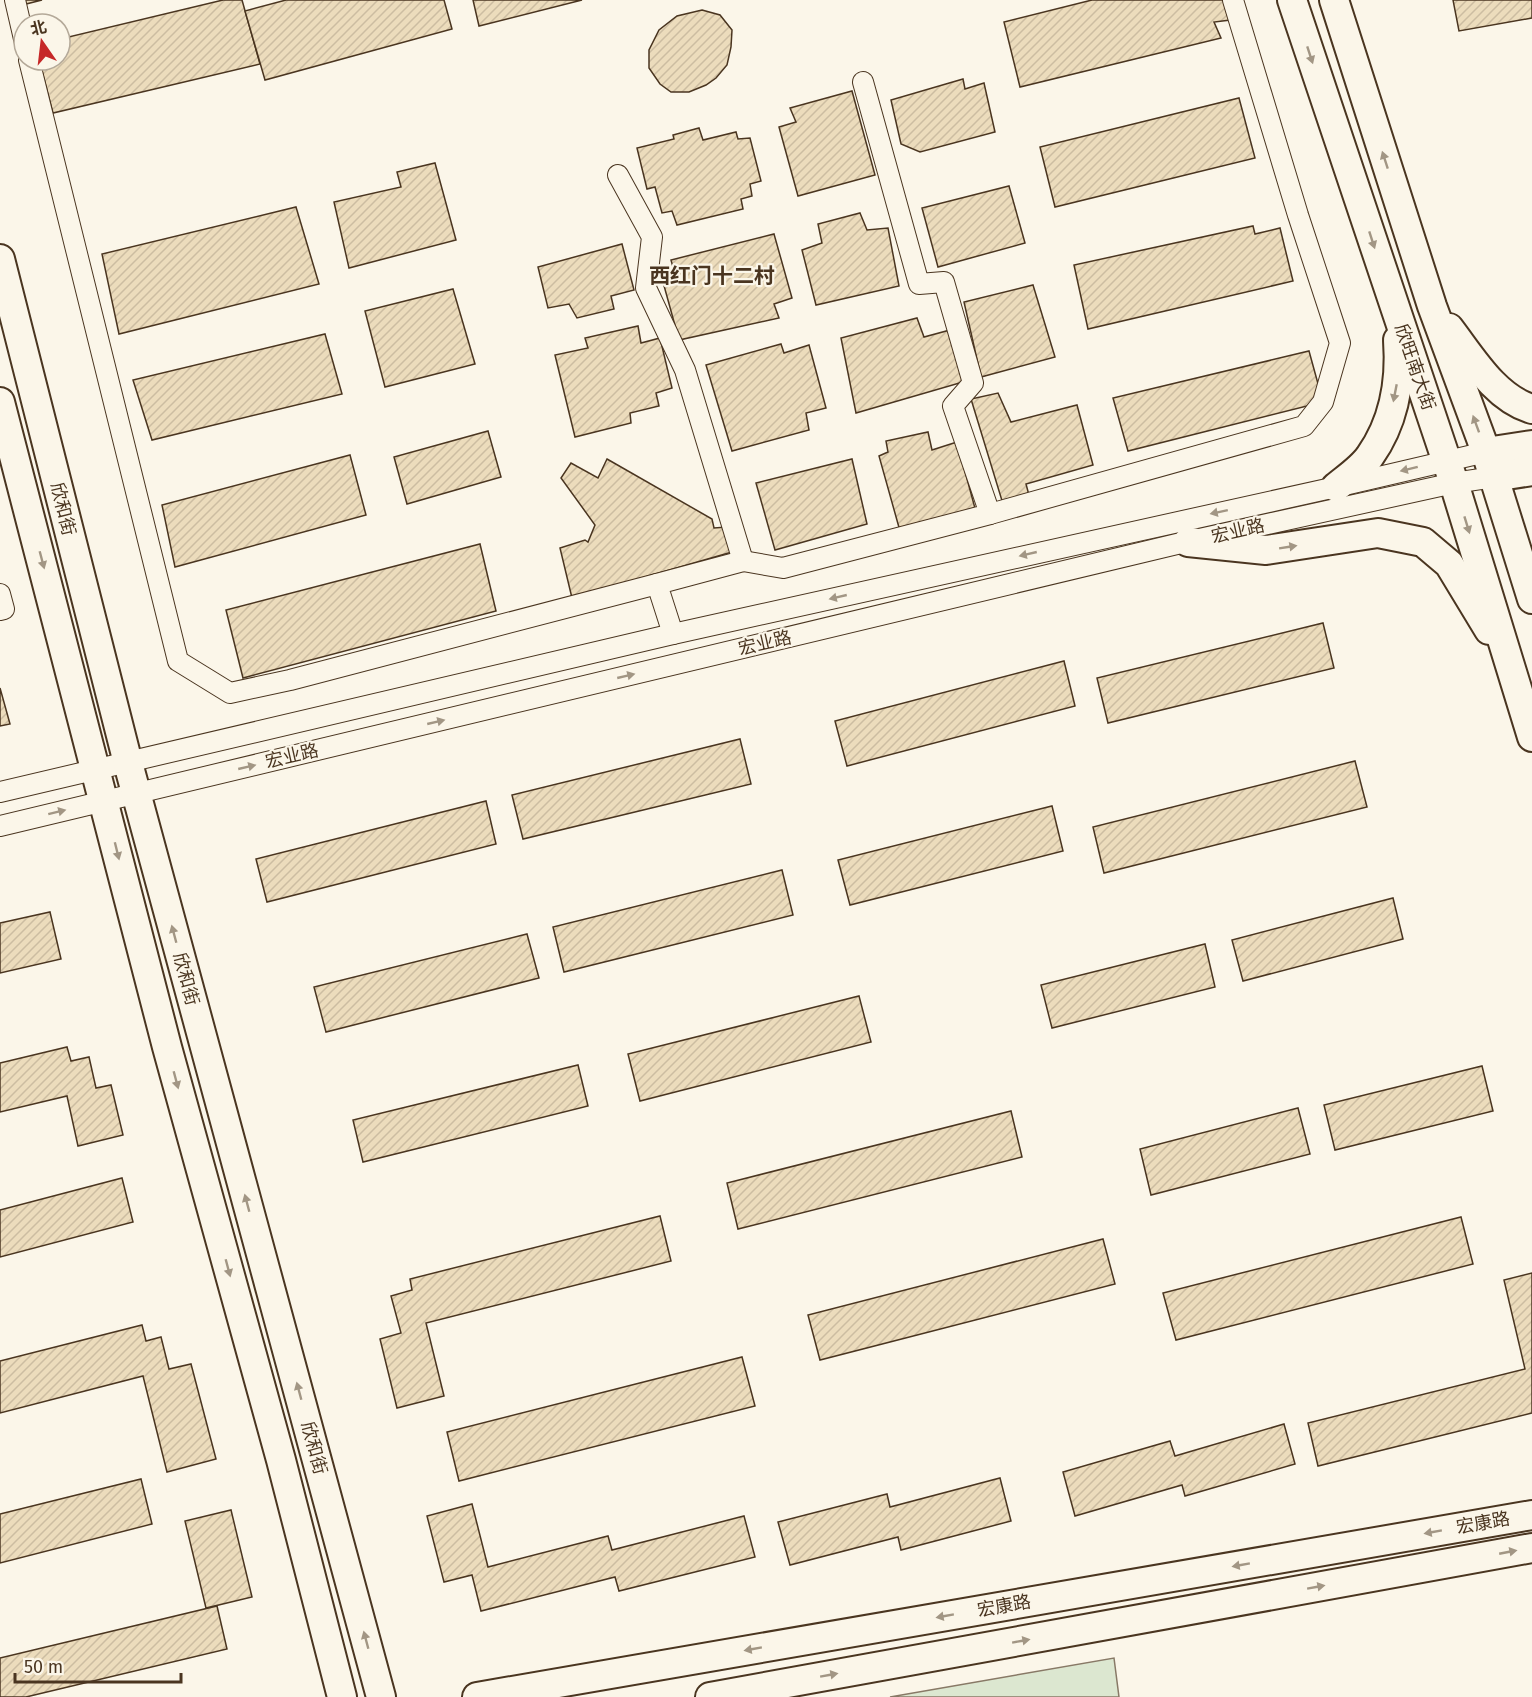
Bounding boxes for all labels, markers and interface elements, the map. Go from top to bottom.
north arrow [12,12,72,72]
text: 北 [28,17,49,39]
one-way arrow [1306,47,1316,65]
one-way arrow [1380,151,1390,169]
one-way arrow [1368,232,1377,250]
district label: 西红门十二村 [649,263,775,289]
street label: 欣旺南大街 [1390,321,1440,413]
one-way arrow [1390,384,1399,403]
one-way arrow [1471,415,1480,433]
one-way arrow [1400,465,1418,475]
street label: 欣和街 [46,480,80,538]
one-way arrow [1209,508,1228,517]
street label: 宏业路 [1209,514,1267,548]
one-way arrow [1463,516,1472,534]
one-way arrow [1279,542,1298,551]
one-way arrow [1019,550,1037,560]
one-way arrow [37,551,47,569]
one-way arrow [828,593,847,602]
street label: 宏业路 [736,626,794,660]
one-way arrow [617,671,635,681]
one-way arrow [427,716,445,726]
street label: 宏业路 [263,739,321,773]
one-way arrow [237,762,256,772]
one-way arrow [48,806,66,816]
one-way arrow [113,841,123,860]
one-way arrow [169,925,178,943]
street label: 欣和街 [168,950,204,1008]
one-way arrow [172,1071,182,1089]
one-way arrow [242,1194,251,1212]
one-way arrow [224,1259,233,1277]
one-way arrow [294,1382,303,1400]
street label: 欣和街 [296,1419,332,1477]
street label: 宏康路 [1455,1507,1511,1539]
one-way arrow [1423,1528,1442,1537]
one-way arrow [1499,1547,1518,1556]
one-way arrow [1231,1561,1250,1570]
one-way arrow [1307,1583,1326,1592]
street label: 宏康路 [976,1590,1032,1622]
one-way arrow [936,1612,955,1621]
one-way arrow [361,1631,370,1649]
one-way arrow [1012,1636,1031,1645]
one-way arrow [743,1645,762,1654]
scale bar [15,1646,182,1684]
text: 50 m [24,1656,63,1678]
one-way arrow [820,1671,839,1680]

